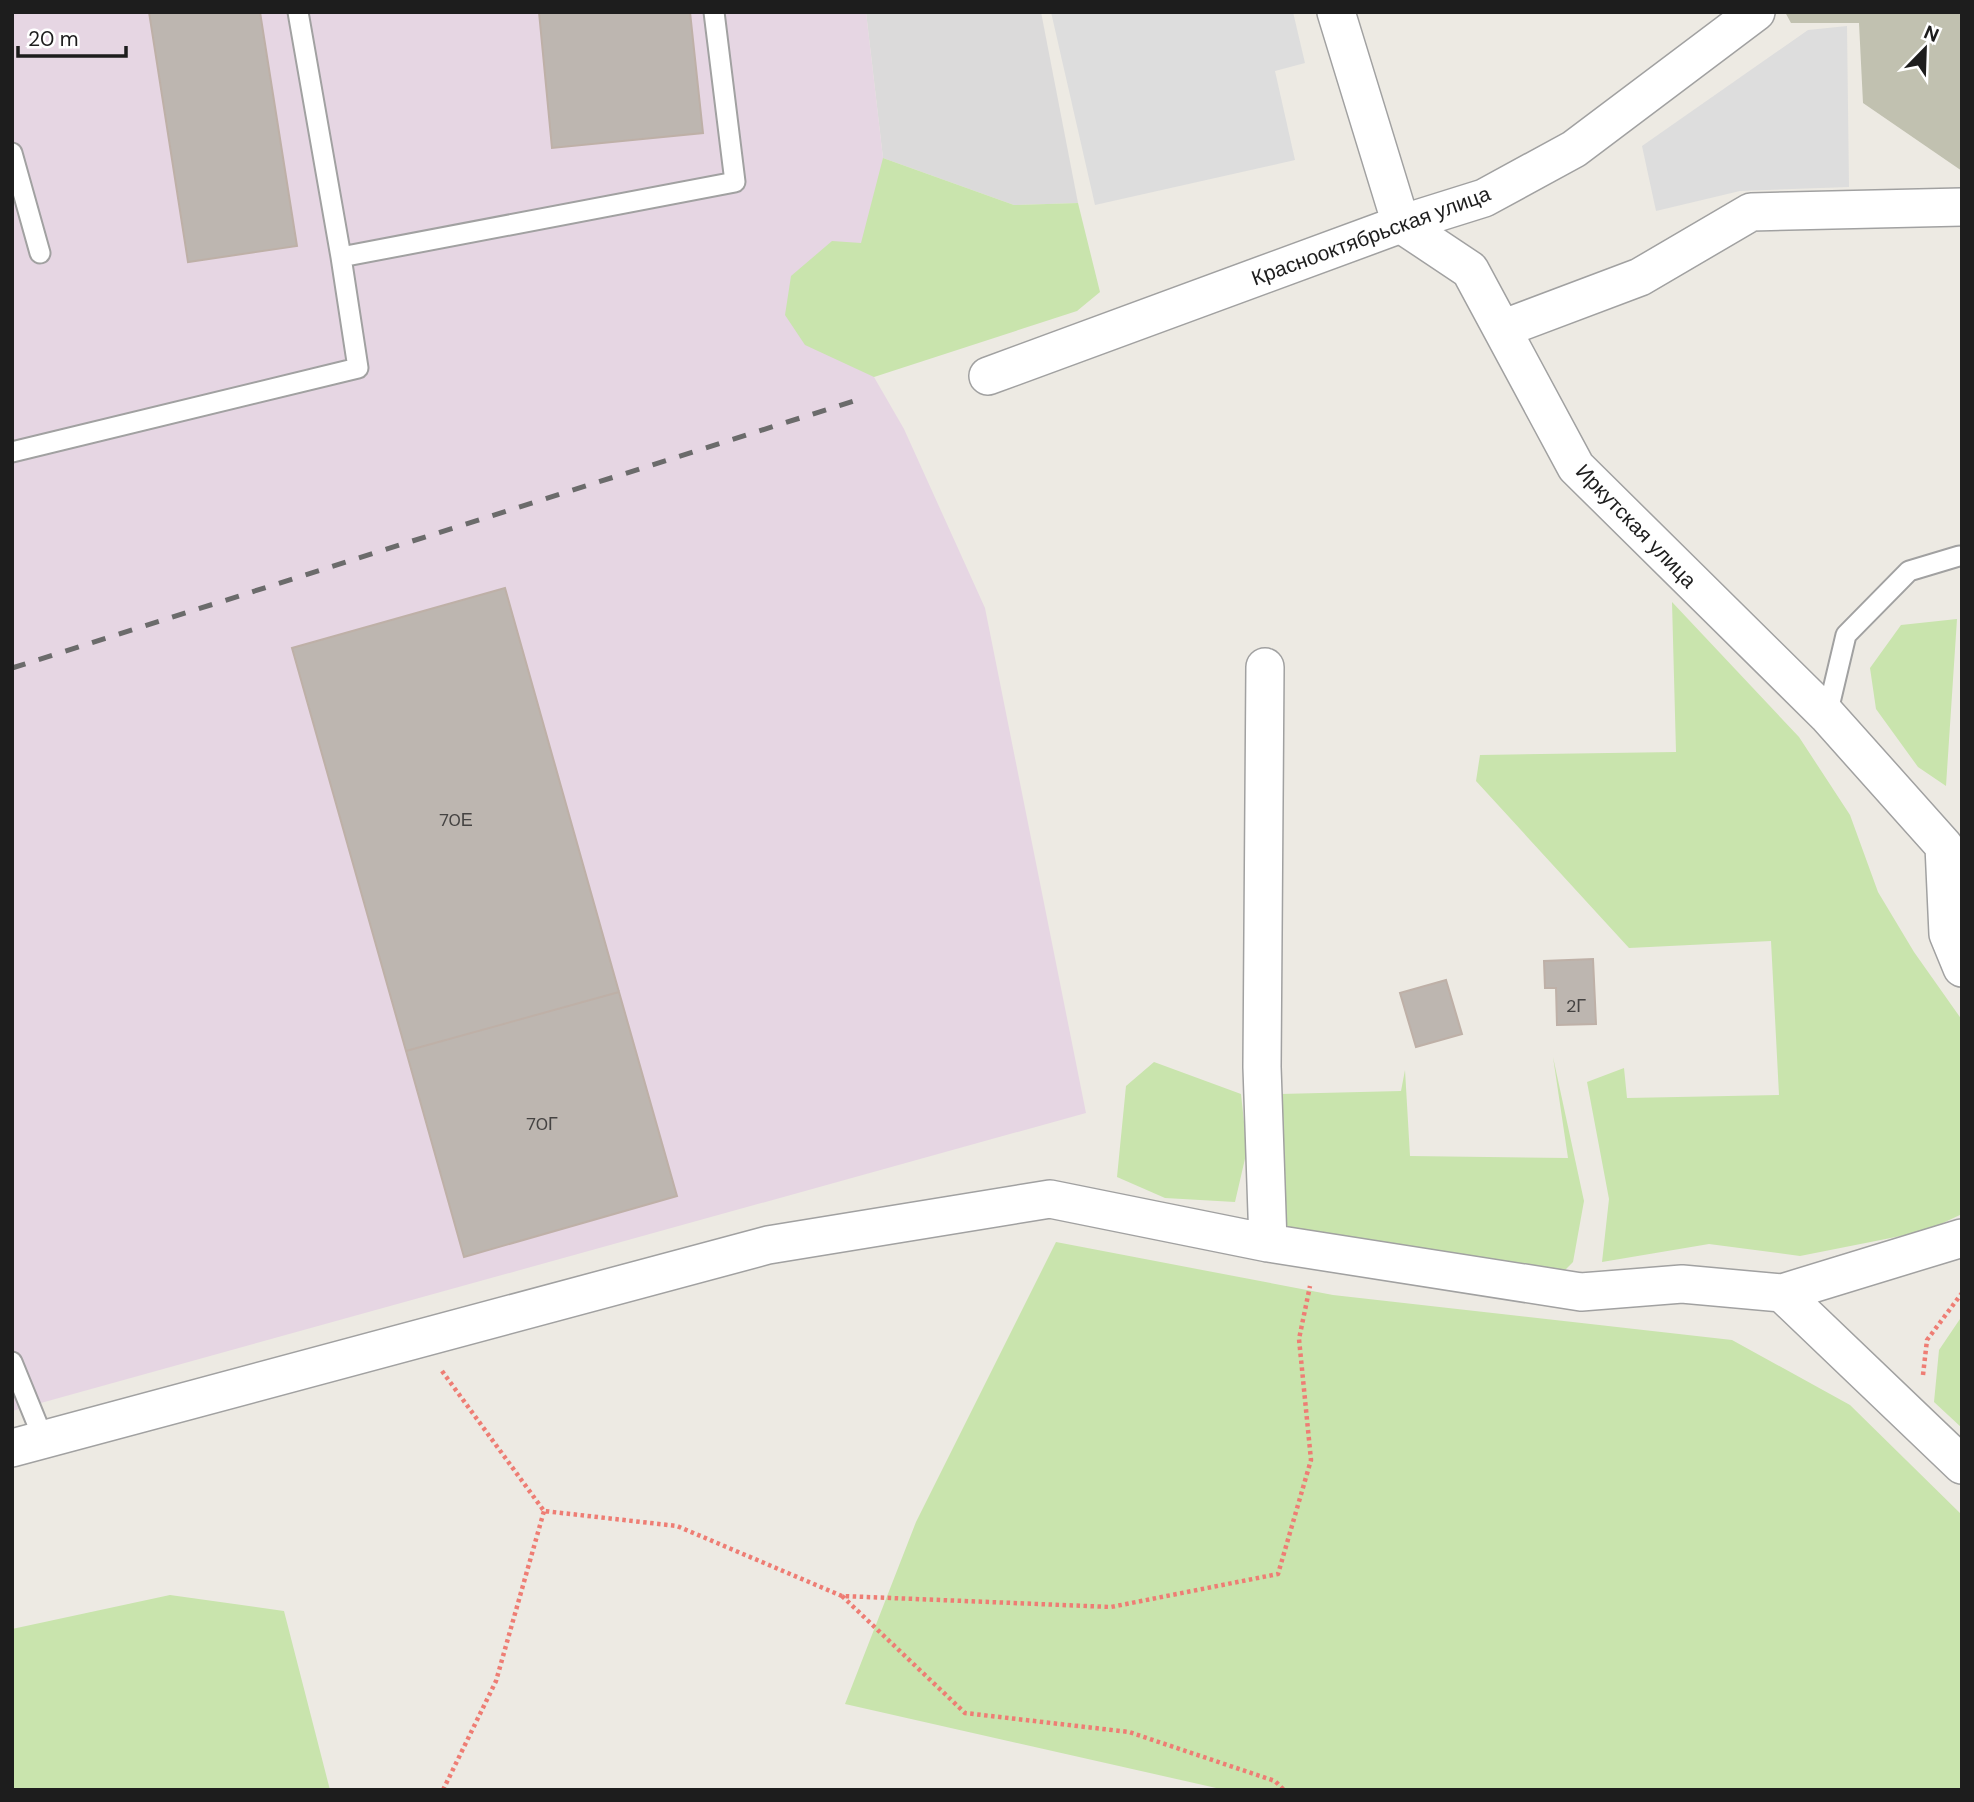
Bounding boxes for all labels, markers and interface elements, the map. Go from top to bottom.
scale bar [18,14,126,58]
north arrow [1890,14,1960,84]
text: N [1920,20,1943,48]
text: 20 m [28,25,79,53]
street label: Краснооктябрьская улица [1248,180,1495,292]
street label: Иркутская улица [1569,458,1703,594]
house number: 70Е [439,808,473,832]
house number: 2Г [1566,994,1586,1018]
house number: 70Г [526,1112,558,1136]

